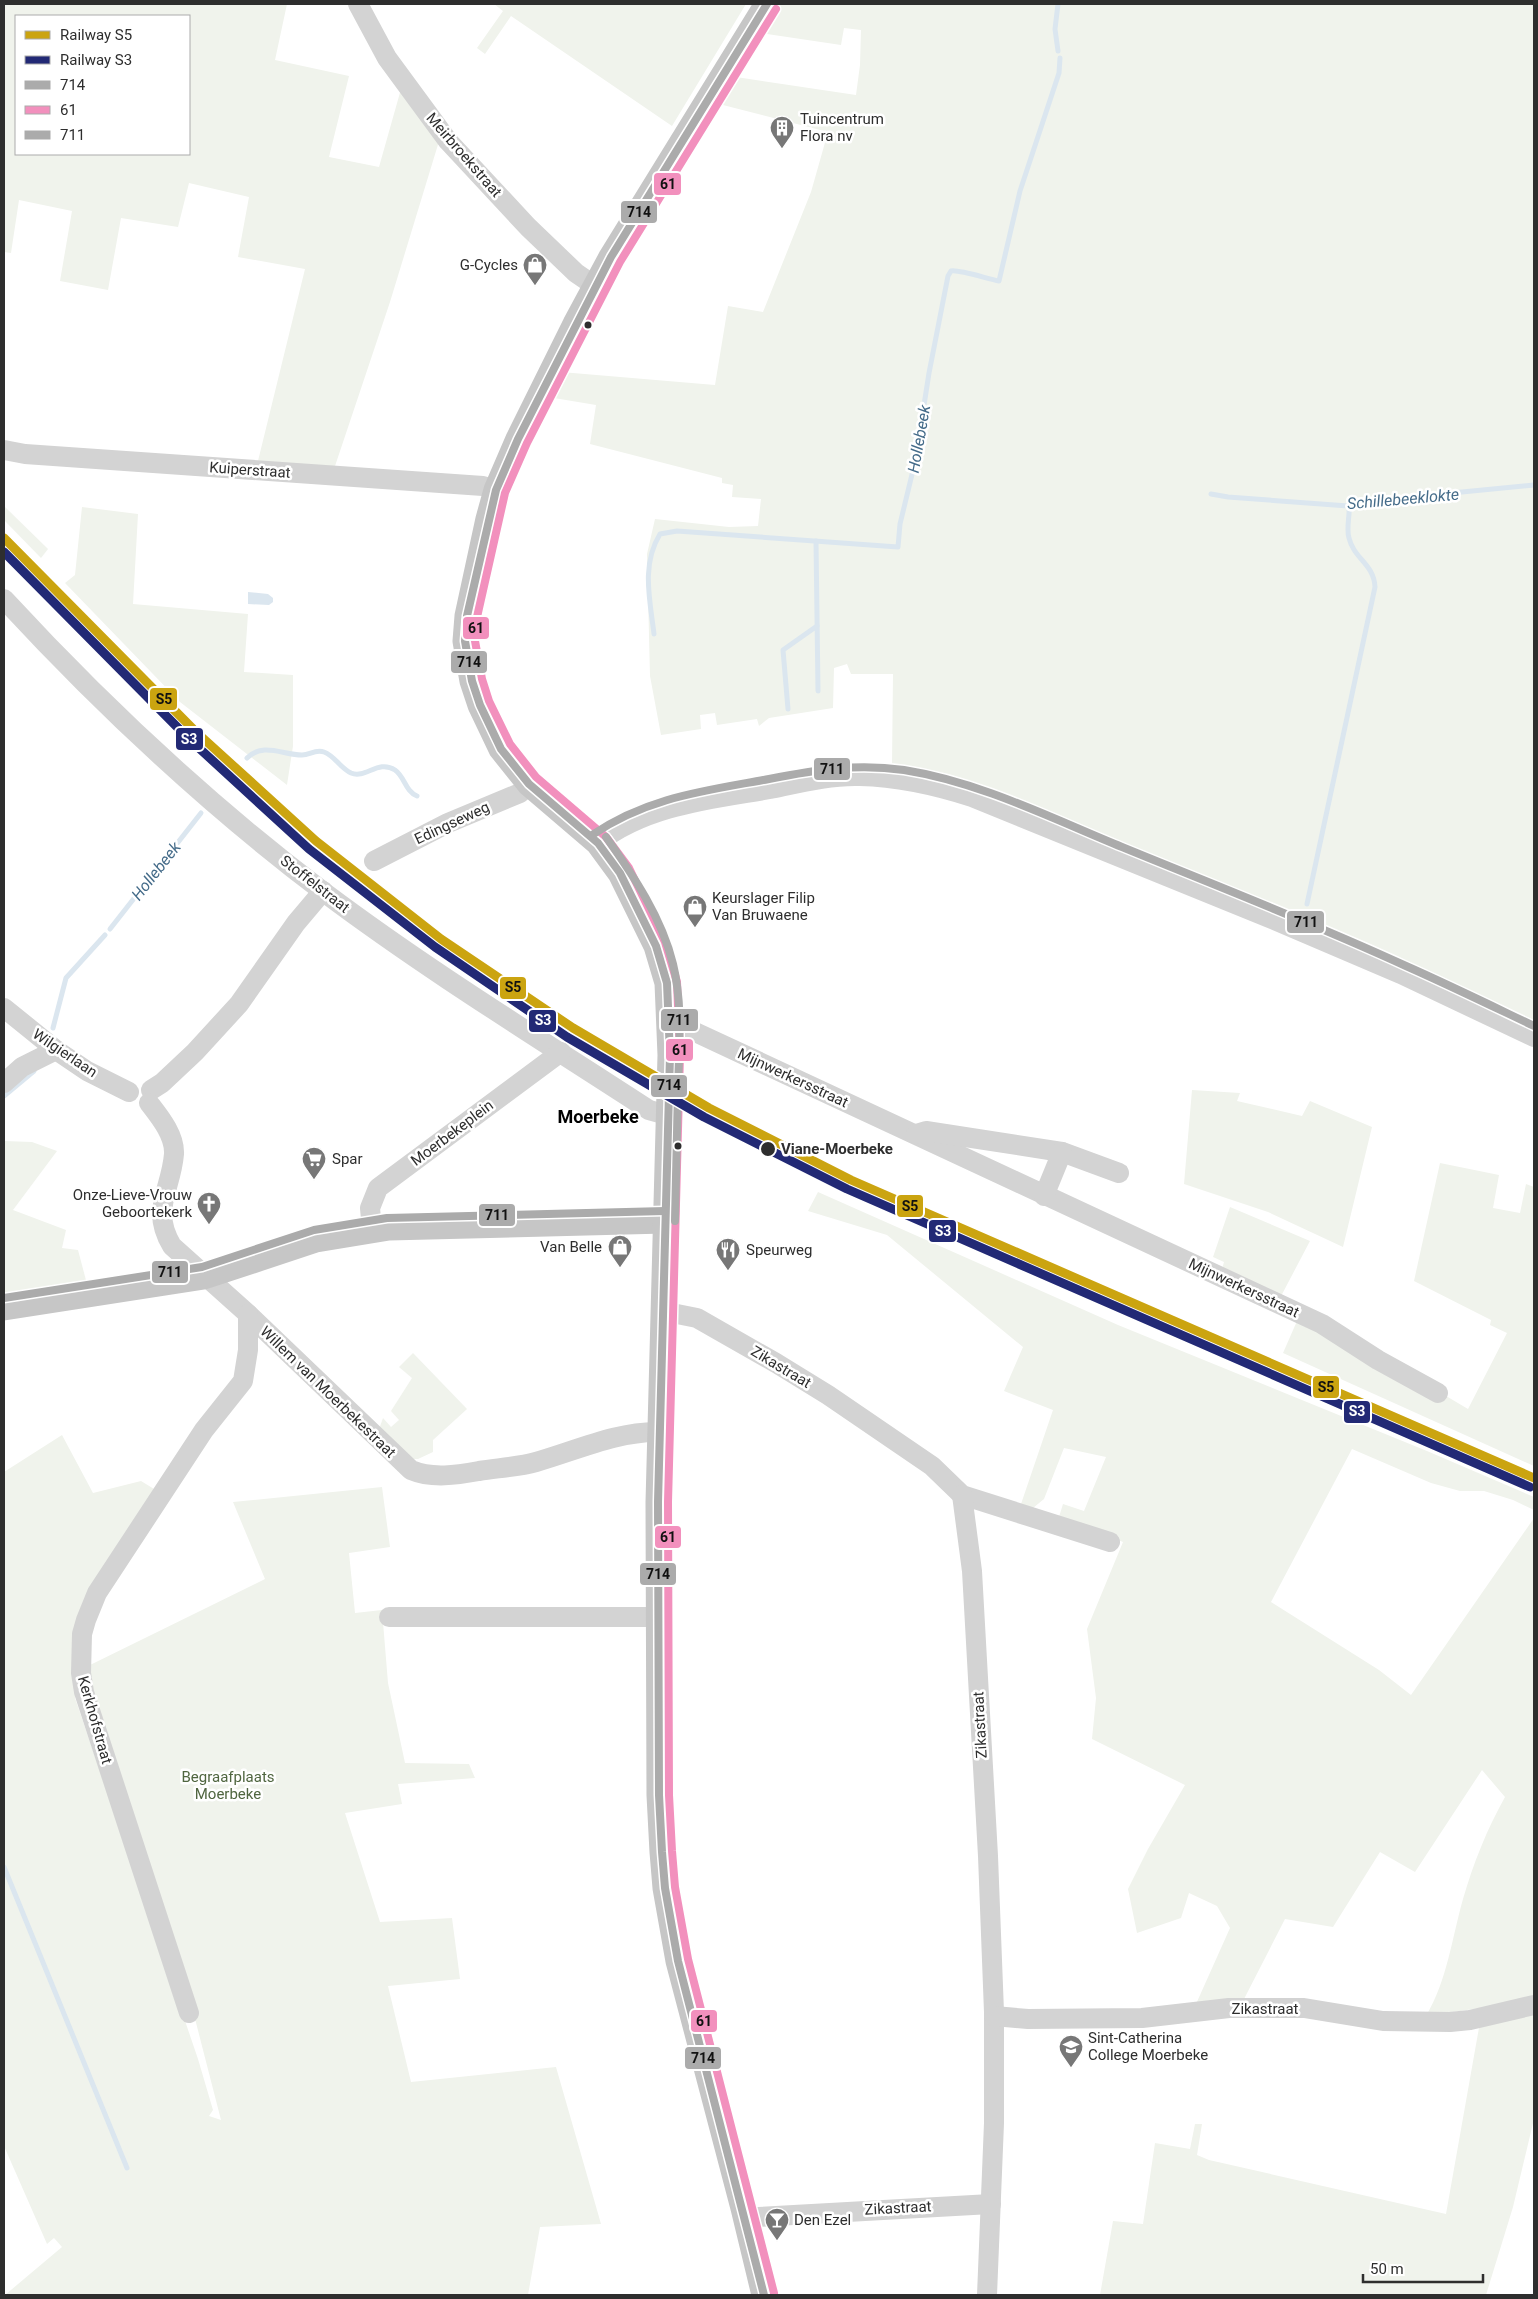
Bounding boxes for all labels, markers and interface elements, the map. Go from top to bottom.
legend [15,15,190,155]
text: Railway S5 [60,26,132,44]
text: Railway S3 [60,51,132,69]
text: 714 [60,76,86,94]
text: 61 [60,101,77,119]
street label: Meirbroekstraat [422,109,506,201]
place label: Tuincentrum Flora nv [800,110,884,145]
building icon: Tuincentrum Flora nv [769,115,795,149]
text: 711 [60,126,85,144]
line badge: 61 [653,172,682,196]
text: 61 [660,176,676,192]
line badge: 714 [620,200,658,224]
text: 714 [627,204,651,220]
shop icon: G-Cycles [522,252,548,286]
place label: G-Cycles [460,256,518,274]
unlabelled marker [583,320,593,330]
water label: Hollebeek [904,402,935,474]
street label: Kuiperstraat [209,458,291,482]
water label: Schillebeeklokte [1346,485,1460,513]
line badge: 61 [462,616,490,640]
text: 61 [468,620,484,636]
line badge: 714 [450,650,488,674]
text: 714 [457,654,481,670]
line badge: S5 [149,687,178,711]
text: S5 [156,691,172,707]
line badge: S3 [175,727,204,751]
text: S3 [181,731,197,747]
line badge: 711 [813,757,851,781]
text: 711 [820,761,844,777]
street label: Edingseweg [412,798,492,848]
water label: Hollebeek [127,837,185,904]
street label: Stoffelstraat [277,851,353,917]
place label: Keurslager Filip Van Bruwaene [712,889,815,924]
shop icon: Keurslager Filip Van Bruwaene [682,894,708,928]
line badge: 711 [1286,910,1325,934]
text: 711 [1294,914,1318,930]
line badge: S5 [499,976,527,1000]
text: S5 [505,979,521,995]
line badge: 711 [660,1008,699,1032]
line badge: S3 [528,1009,557,1033]
text: S3 [535,1012,551,1028]
text: 711 [667,1012,691,1028]
street label: Wilgierlaan [29,1025,101,1081]
line badge: 61 [665,1038,694,1062]
text: 61 [672,1042,688,1058]
street label: Mijnwerkersstraat [735,1045,851,1112]
line badge: 714 [650,1074,688,1098]
text: 714 [657,1077,681,1093]
street label: Moerbekeplein [407,1096,497,1170]
district label: Moerbeke [557,1106,639,1127]
marker: Viane-Moerbeke [759,1140,777,1158]
place label: Viane-Moerbeke [781,1140,893,1158]
unlabelled marker [673,1141,683,1151]
supermarket icon: Spar [301,1146,327,1180]
place label: Spar [332,1150,363,1168]
place label: Onze-Lieve-Vrouw Geboortekerk [73,1186,192,1221]
church icon: Onze-Lieve-Vrouw Geboortekerk [196,1191,222,1225]
line badge: S5 [896,1194,924,1218]
text: S5 [902,1198,918,1214]
line badge: 711 [478,1203,516,1227]
text: 711 [485,1207,509,1223]
line badge: S3 [928,1219,957,1243]
text: S3 [935,1223,951,1239]
shop icon: Van Belle [607,1234,633,1268]
restaurant icon: Speurweg [715,1237,741,1271]
place label: Van Belle [540,1238,602,1256]
place label: Speurweg [746,1241,812,1259]
street label: Mijnwerkersstraat [1186,1255,1302,1322]
line badge: 711 [151,1260,189,1284]
text: 711 [158,1264,182,1280]
street label: Willem van Moerbekestraat [256,1322,400,1462]
street label: Zikastraat [748,1342,814,1392]
line badge: S5 [1312,1375,1340,1399]
text: S5 [1318,1379,1334,1395]
line badge: S3 [1343,1400,1371,1424]
text: S3 [1349,1403,1365,1419]
line badge: 61 [654,1525,682,1549]
text: 61 [660,1529,676,1545]
line badge: 714 [639,1562,677,1586]
text: 714 [646,1566,670,1582]
street label: Kerkhofstraat [74,1674,116,1766]
street label: Zikastraat [969,1691,991,1759]
park label: Begraafplaats Moerbeke [181,1768,275,1803]
street label: Zikastraat [1231,2000,1299,2018]
line badge: 61 [690,2009,718,2033]
text: 61 [696,2013,712,2029]
place label: Sint-Catherina College Moerbeke [1088,2029,1208,2064]
school or university icon: Sint-Catherina College Moerbeke [1058,2034,1084,2068]
line badge: 714 [684,2046,722,2070]
text: 714 [691,2050,715,2066]
street label: Zikastraat [864,2197,932,2219]
bar icon: Den Ezel [764,2207,790,2241]
place label: Den Ezel [794,2211,851,2229]
scale bar [1363,2252,1483,2284]
text: 50 m [1370,2260,1404,2278]

